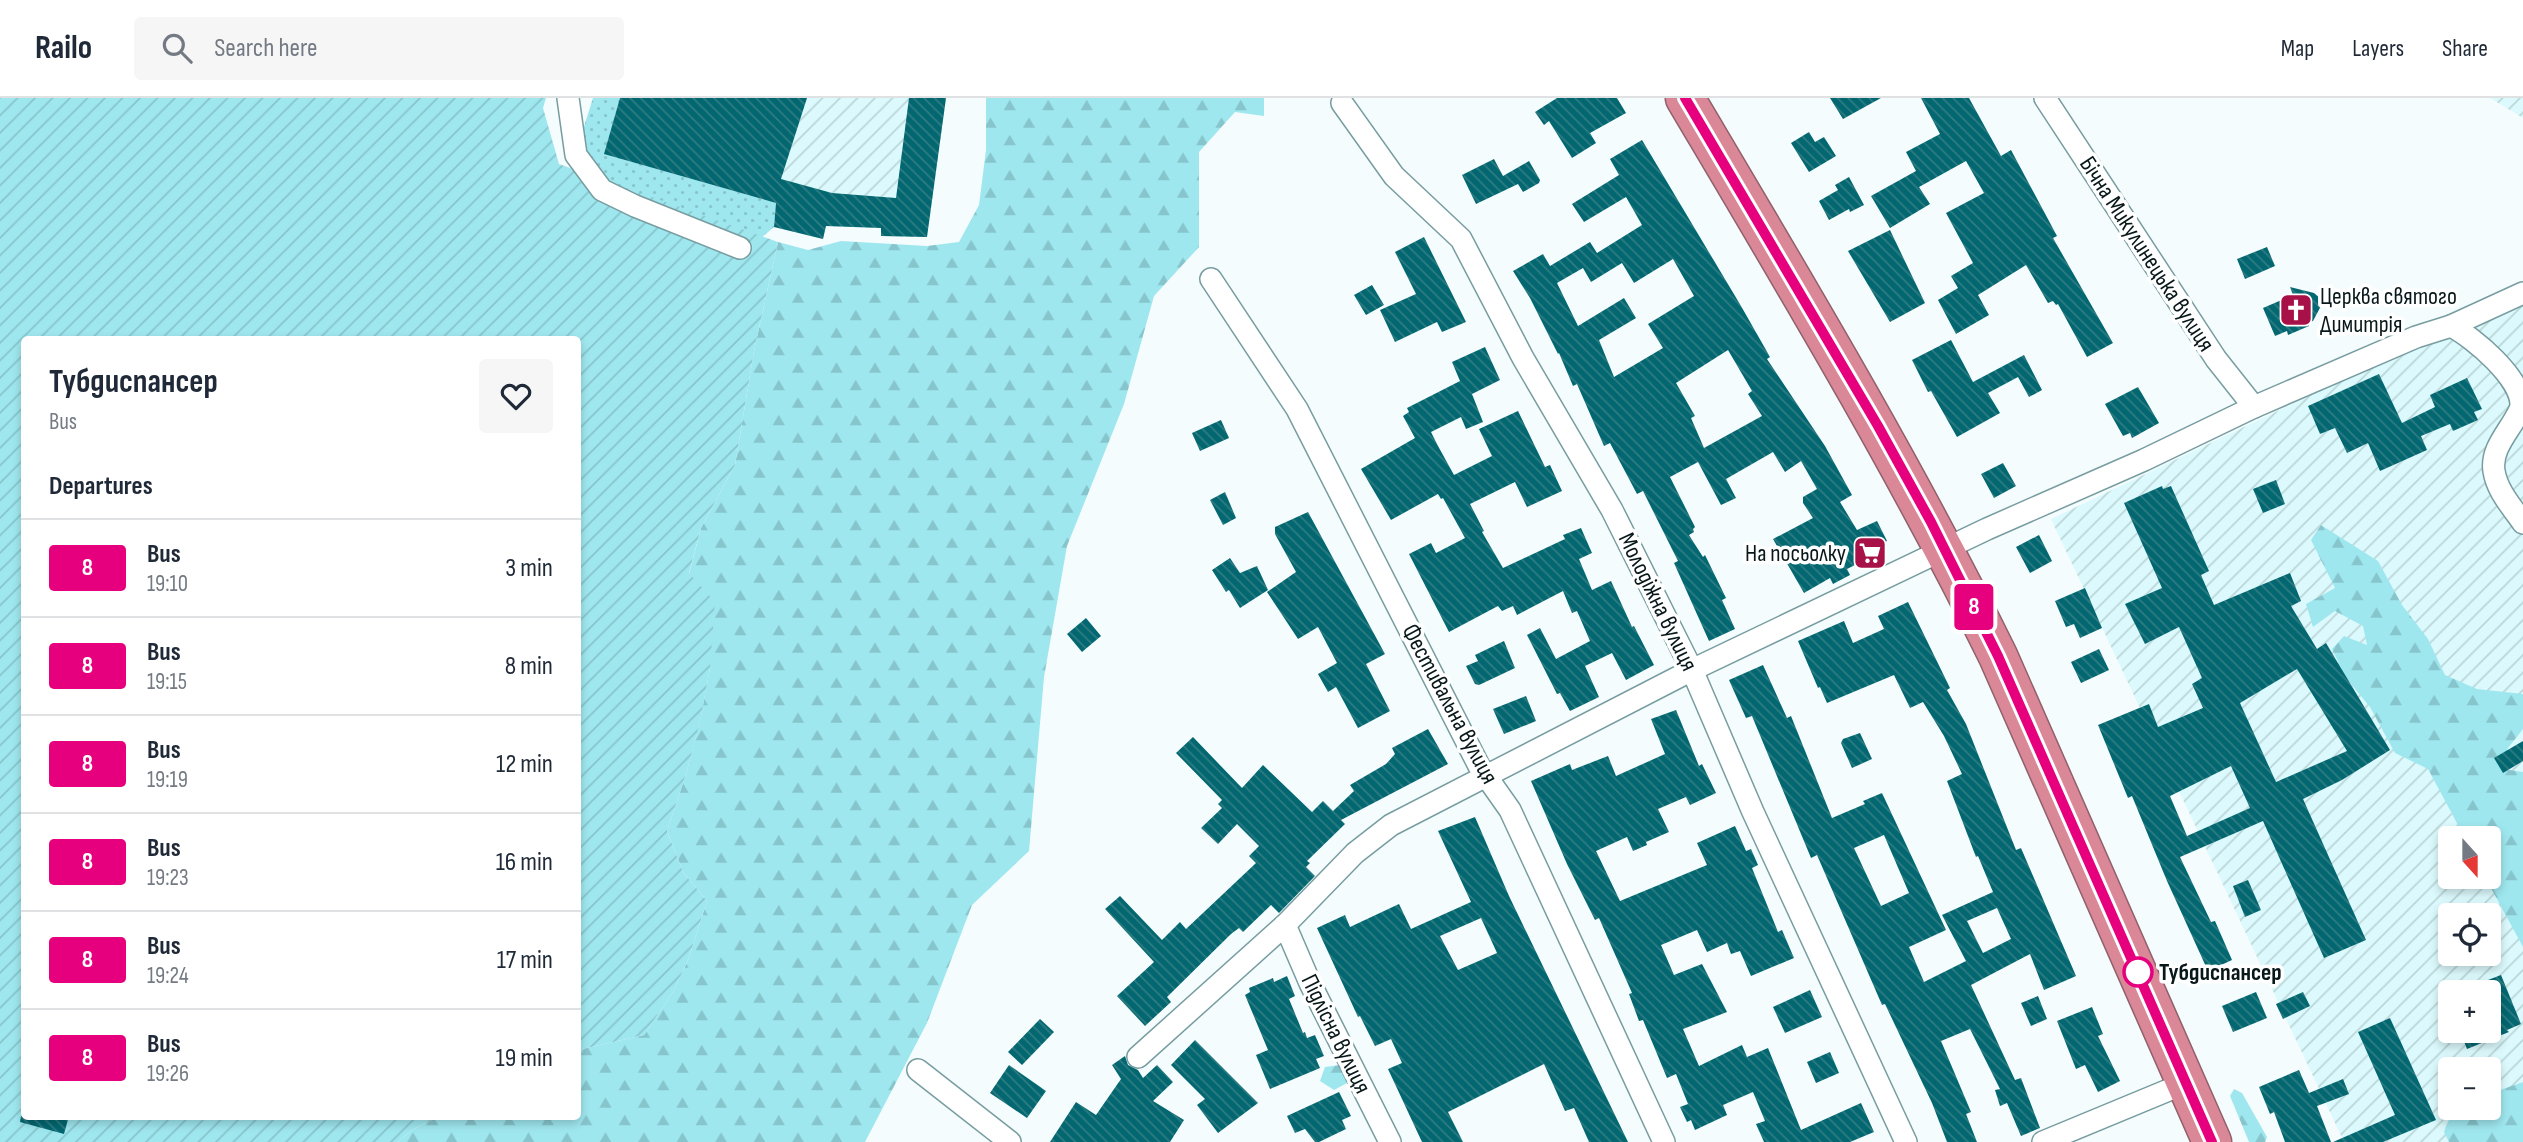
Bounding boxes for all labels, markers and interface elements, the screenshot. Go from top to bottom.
search box [134,17,624,80]
text: Railo [35,28,92,68]
icon: search [158,29,196,67]
text: Search here [214,33,318,64]
text: Map [2281,34,2314,63]
text: Layers [2352,34,2404,63]
text: Share [2442,34,2488,63]
street label: Бічна Микулинецька вулиця [2073,151,2221,357]
place label: Церква святого Димитрія [2320,282,2457,339]
church icon: Церква святого Димитрія [2277,291,2315,329]
button: heart [479,359,553,433]
text: Тубдиспансер [49,362,218,402]
text: Bus [49,408,77,436]
text: Departures [49,471,153,502]
street label: Молодіжна вулиця [1612,528,1704,676]
supermarket icon: На посьолку [1851,534,1889,572]
text: Bus [147,539,181,570]
place label: На посьолку [1745,539,1846,568]
text: 8 [82,553,93,582]
text: 3 min [505,553,553,584]
text: 19:10 [147,570,188,598]
line badge: 8 [1951,584,1997,630]
text: 8 [1968,592,1980,621]
street label: Фестивальна вулиця [1396,619,1504,789]
text: Bus [147,637,181,668]
text: 8 [82,651,93,680]
text: 8 min [505,651,553,682]
text: 19:15 [147,668,187,696]
text: Bus [147,735,181,766]
text: 8 [82,749,93,778]
text: 12 min [496,749,553,780]
text: 19:19 [147,766,188,794]
north arrow [2438,826,2501,889]
map controls [2438,826,2501,1120]
text: Bus [147,833,181,864]
text: 8 [82,847,93,876]
text: 16 min [496,847,553,878]
text: 19:23 [147,864,189,892]
button: locate [2438,903,2501,966]
text: Bus [147,931,181,962]
text: 8 [82,945,93,974]
text: 17 min [497,945,553,976]
marker: Тубдиспансер [2123,957,2153,987]
place label: Тубдиспансер [2159,958,2282,987]
text: 19:24 [147,962,189,990]
street label: Підлісна вулиця [1295,970,1377,1098]
button: + [2438,980,2501,1043]
text: Bus [147,1029,181,1060]
text: 8 [82,1043,93,1072]
text: 19 min [496,1043,553,1074]
button: − [2438,1057,2501,1120]
text: 19:26 [147,1060,189,1088]

